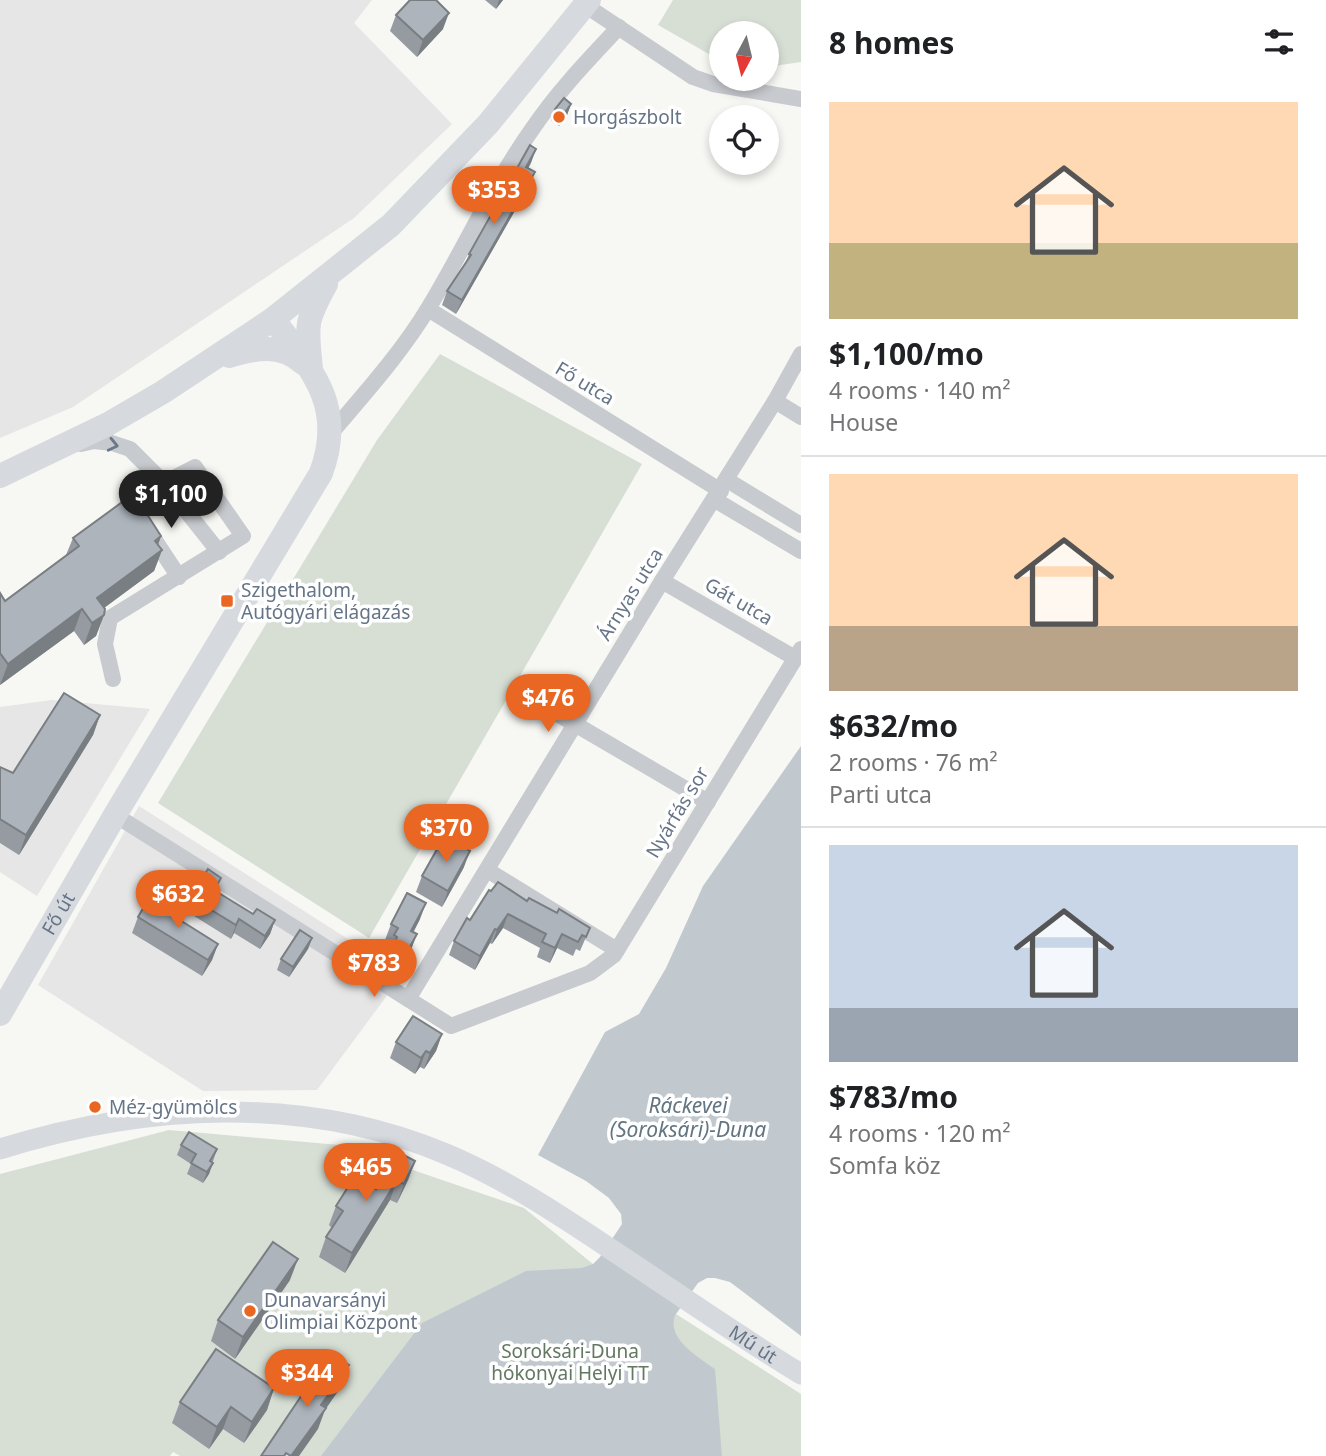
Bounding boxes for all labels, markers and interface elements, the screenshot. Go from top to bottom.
north arrow [709,21,779,91]
map controls [709,21,779,175]
text: 8 homes [829,22,954,63]
icon: filters [1260,23,1298,61]
place label: Horgászbolt [573,104,682,130]
button: locate [709,105,779,175]
marker: Horgászbolt [551,109,567,125]
icon: home [1001,147,1127,273]
pin: $353 [453,166,535,226]
text: $353 [468,173,520,205]
text: $1,100/mo [829,333,984,374]
street label: Fő utca [551,355,619,411]
text: 4 rooms · 140 m² [829,374,1011,406]
text: House [829,406,898,438]
one-way arrow [107,436,119,451]
pin: $1,100 [114,470,228,530]
text: $1,100 [135,477,207,509]
icon: home [1001,519,1127,645]
street label: Árnyas utca [591,543,669,645]
street label: Gát utca [700,571,778,631]
place label: Szigethalom, Autógyári elágazás [241,577,410,625]
marker: Szigethalom, Autógyári elágazás [219,593,235,609]
pin: $476 [507,674,589,734]
text: $476 [522,681,574,713]
text: $632/mo [829,705,958,746]
text: 2 rooms · 76 m² [829,746,998,778]
street label: Nyárfás sor [640,761,715,863]
text: Parti utca [829,778,932,810]
pin: $370 [405,804,487,864]
text: $370 [420,811,472,843]
pin: $632 [137,870,219,930]
text: $632 [152,877,204,909]
street label: Fő út [36,887,81,940]
icon: home [1001,890,1127,1016]
pin: $783 [333,940,415,999]
text: $783 [348,946,400,978]
text: $783/mo [829,1076,958,1117]
water label: Ráckevei (Soroksári)-Duna [610,1091,766,1143]
place label: Méz-gyümölcs [109,1094,237,1120]
marker: Méz-gyümölcs [87,1099,103,1115]
text: 4 rooms · 120 m² [829,1117,1011,1149]
pin: $465 [325,1144,407,1203]
text: Somfa köz [829,1149,941,1181]
text: $465 [340,1150,392,1182]
place label: Dunavarsányi Olimpiai Központ [264,1287,417,1335]
marker: Dunavarsányi Olimpiai Központ [242,1303,258,1319]
street label: Mű út [724,1319,782,1369]
park label: Soroksári-Duna hókonyai Helyi TT [491,1338,649,1386]
pin: $344 [266,1350,348,1409]
text: $344 [281,1356,333,1388]

